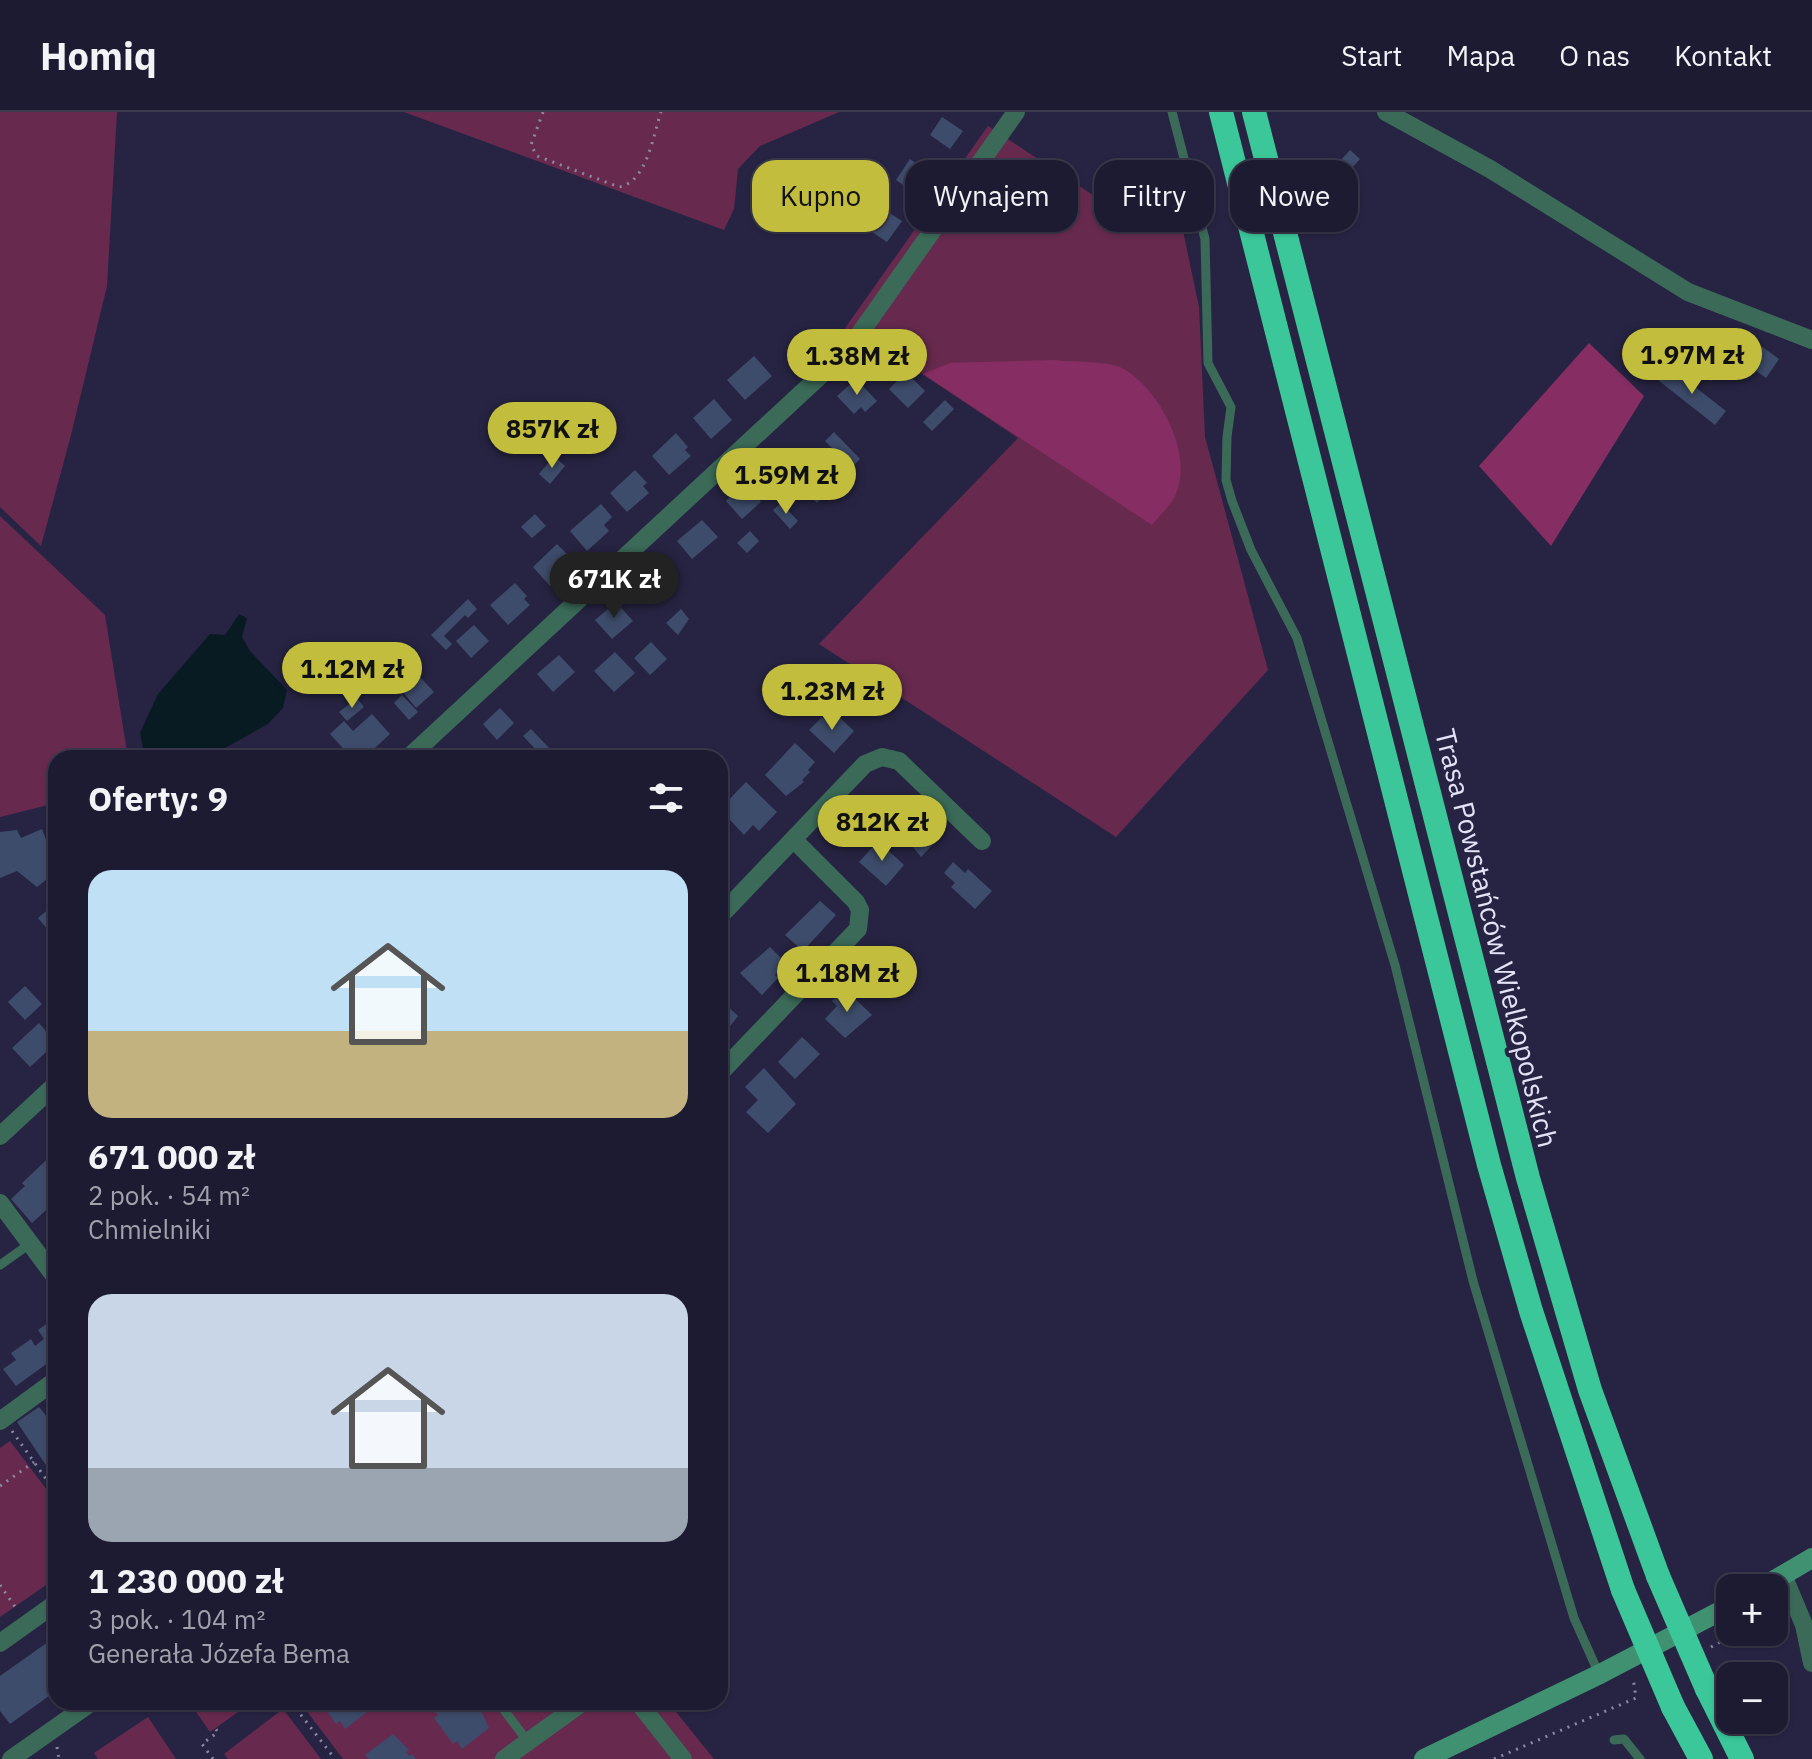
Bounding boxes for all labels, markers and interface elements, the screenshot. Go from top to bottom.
text: Homiq [40,31,157,80]
text: Start [1341,37,1402,74]
text: Mapa [1446,37,1515,74]
text: O nas [1559,37,1630,74]
text: Kontakt [1674,37,1772,74]
chip: Kupno [752,160,889,232]
chip: Wynajem [905,160,1078,232]
chip: Filtry [1094,160,1214,232]
chip: Nowe [1230,160,1358,232]
pin: 1.97M zł [1609,328,1775,396]
pin: 1.38M zł [774,329,940,397]
text: 1.97M zł [1640,337,1744,371]
text: 1.38M zł [805,338,909,372]
pin: 857K zł [478,402,626,470]
text: 857K zł [506,411,598,445]
pin: 1.59M zł [703,448,869,516]
text: 1.59M zł [734,457,838,491]
pin: 671K zł [540,552,688,620]
text: 671K zł [568,561,660,595]
pin: 1.12M zł [269,642,435,710]
text: 1.12M zł [300,651,404,685]
pin: 1.23M zł [749,664,915,732]
text: 1.23M zł [780,673,884,707]
street label: Trasa Powstańców Wielkopolskich [1427,725,1567,1151]
text: Oferty: 9 [88,776,228,820]
icon: filters [644,776,688,820]
pin: 812K zł [808,795,956,863]
text: 812K zł [836,804,928,838]
icon: home [316,922,460,1066]
pin: 1.18M zł [764,946,930,1014]
text: 1.18M zł [795,955,899,989]
text: 671 000 zł [88,1134,255,1178]
text: 2 pok. · 54 m² [88,1178,250,1212]
text: Chmielniki [88,1212,211,1246]
icon: home [316,1346,460,1490]
text: 1 230 000 zł [88,1558,283,1602]
map controls [1716,1574,1788,1734]
button: + [1716,1574,1788,1646]
text: 3 pok. · 104 m² [88,1602,266,1636]
text: Generała Józefa Bema [88,1636,350,1670]
button: − [1716,1662,1788,1734]

